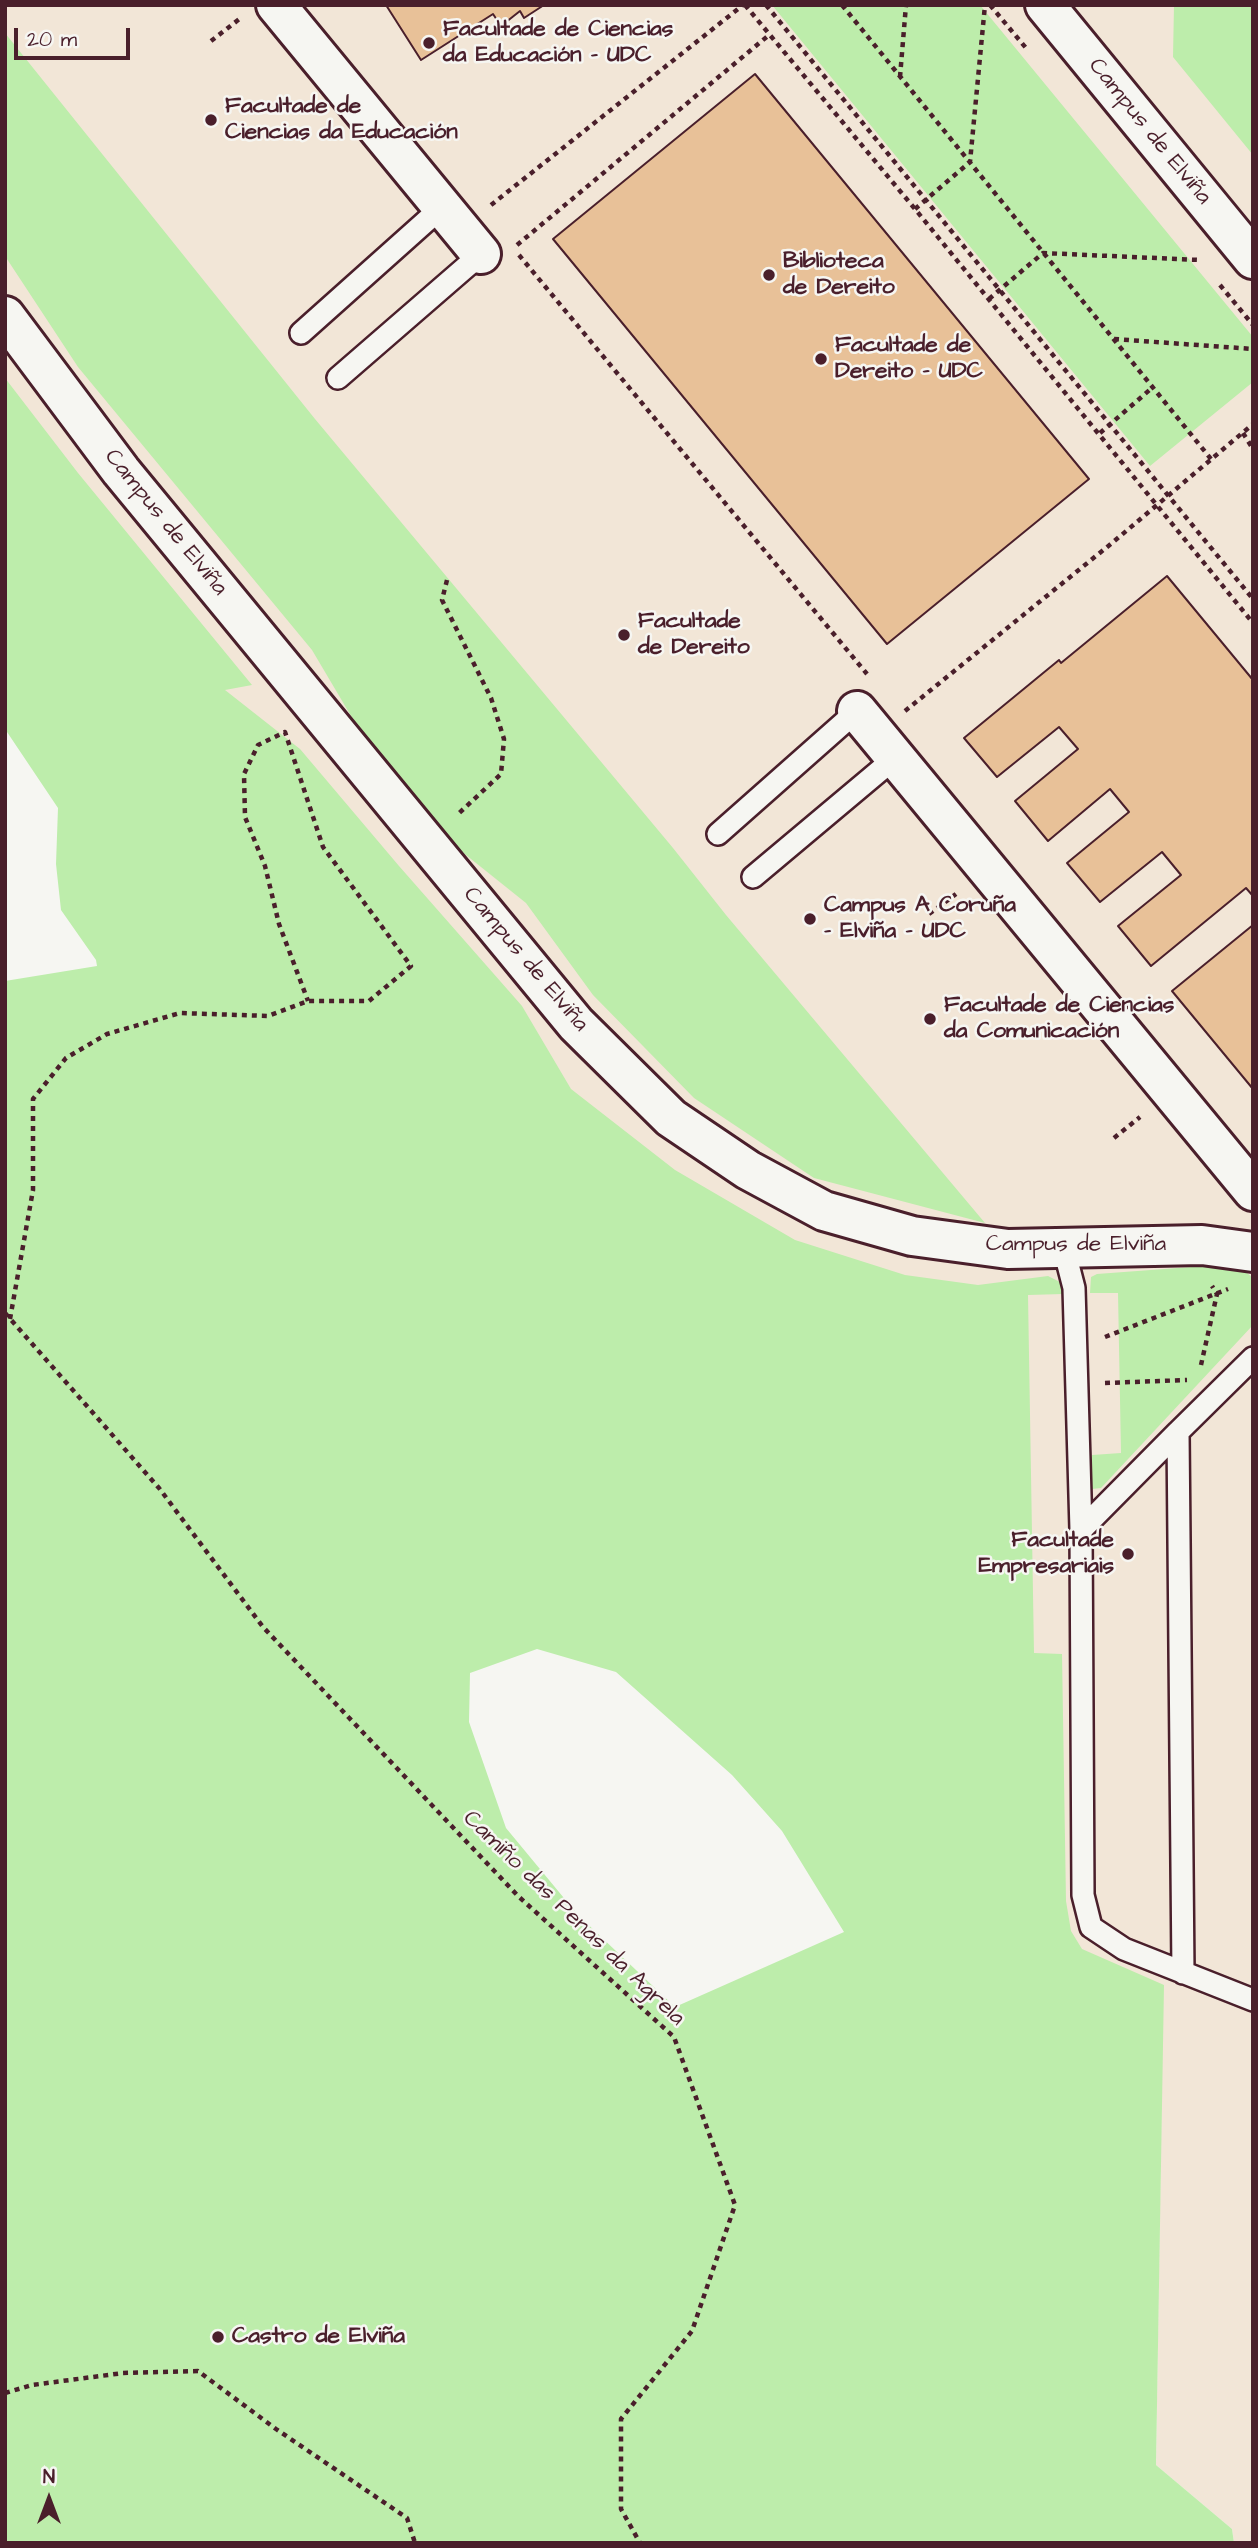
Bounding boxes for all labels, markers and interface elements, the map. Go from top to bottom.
scale bar [18,14,133,58]
place label: Facultade de Ciencias da Educación - UDC [443,16,673,70]
text: 20 m [27,25,77,54]
marker: Facultade de Ciencias da Educación - UDC [421,35,437,51]
street label: Campus de Elviña [1082,53,1216,211]
place label: Facultade de Ciencias da Educación [225,93,458,147]
marker: Facultade de Ciencias da Educación [203,112,219,128]
place label: Biblioteca de Dereito [783,248,895,302]
marker: Biblioteca de Dereito [761,267,777,283]
place label: Facultade de Dereito - UDC [835,332,983,386]
marker: Facultade de Dereito - UDC [813,351,829,367]
street label: Campus de Elviña [98,444,232,602]
place label: Facultade de Dereito [638,608,750,662]
marker: Facultade de Dereito [616,627,632,643]
street label: Campus de Elviña [456,882,594,1038]
place label: Campus A Coruña - Elviña - UDC [824,892,1016,946]
marker: Campus A Coruña - Elviña - UDC [802,911,818,927]
place label: Facultade de Ciencias da Comunicación [944,992,1174,1046]
marker: Facultade de Ciencias da Comunicación [922,1011,938,1027]
street label: Campus de Elviña [986,1231,1166,1259]
place label: Facultade Empresariais [978,1527,1114,1581]
marker: Facultade Empresariais [1120,1546,1136,1562]
street label: Camiño das Penas da Agrela [456,1806,690,2032]
place label: Castro de Elviña [232,2323,405,2351]
marker: Castro de Elviña [210,2329,226,2345]
north arrow [14,2464,84,2534]
text: N [43,2464,55,2491]

